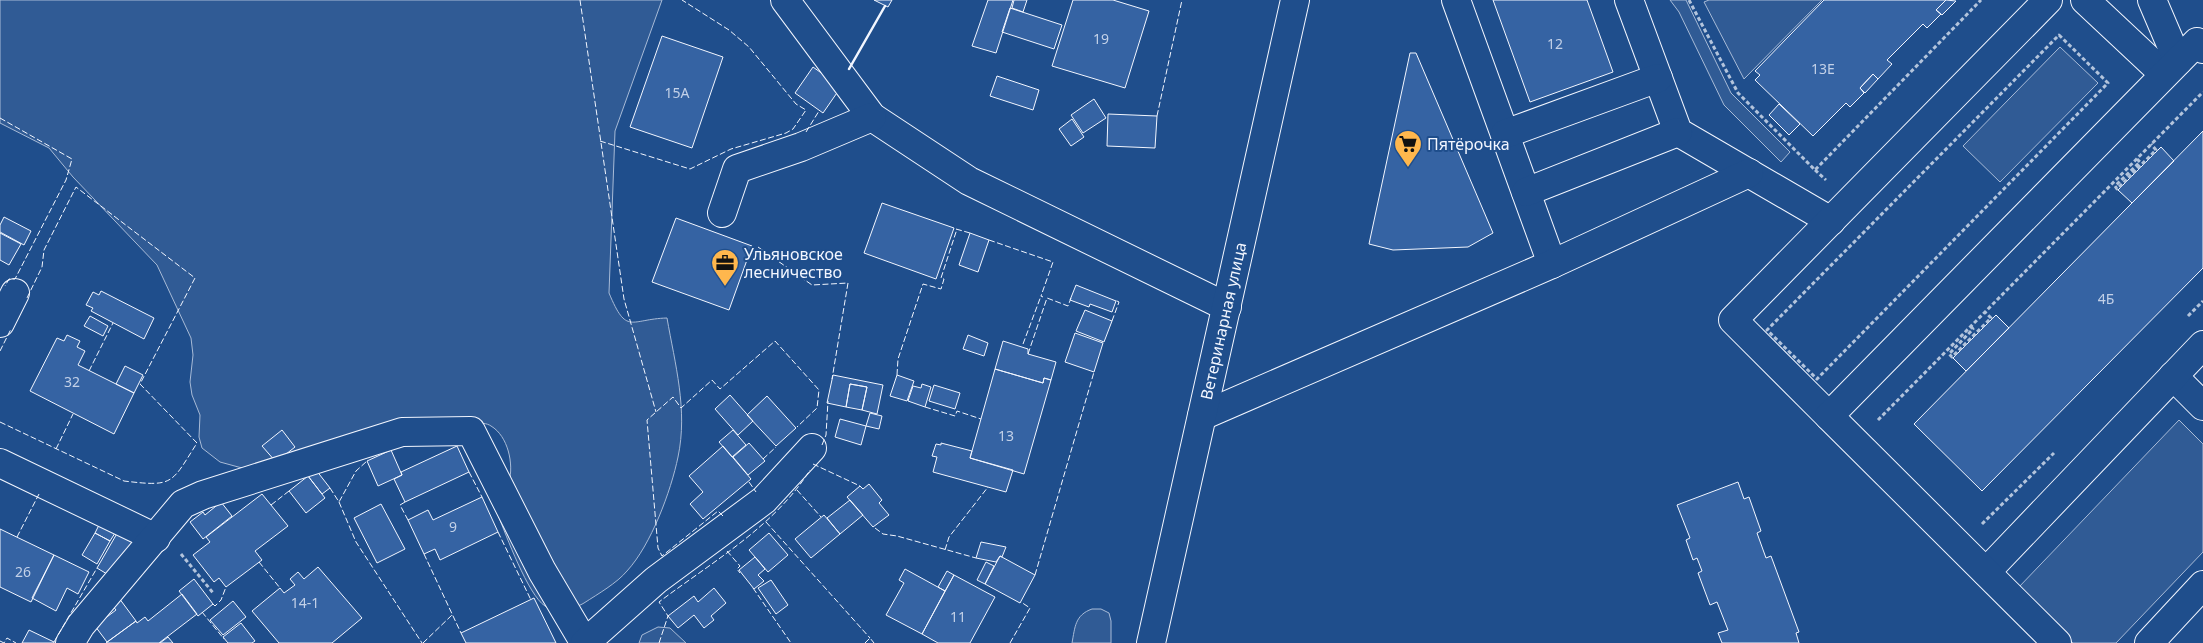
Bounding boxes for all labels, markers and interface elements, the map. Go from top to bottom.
house number: 19 [1093,29,1109,48]
house number: 12 [1547,34,1563,53]
house number: 13Е [1811,59,1835,78]
house number: 15А [665,83,690,102]
supermarket icon: Пятёрочка [1393,129,1423,168]
place label: Пятёрочка [1427,133,1510,155]
street label: Ветеринарная улица [1195,240,1251,402]
place label: Ульяновское лесничество [744,243,843,283]
office icon: Ульяновское лесничество [710,248,740,287]
house number: 4Б [2098,289,2114,308]
house number: 32 [64,372,80,391]
house number: 13 [998,426,1014,445]
house number: 9 [449,517,457,536]
house number: 26 [15,562,31,581]
house number: 14-1 [291,593,319,612]
house number: 11 [950,607,966,626]

